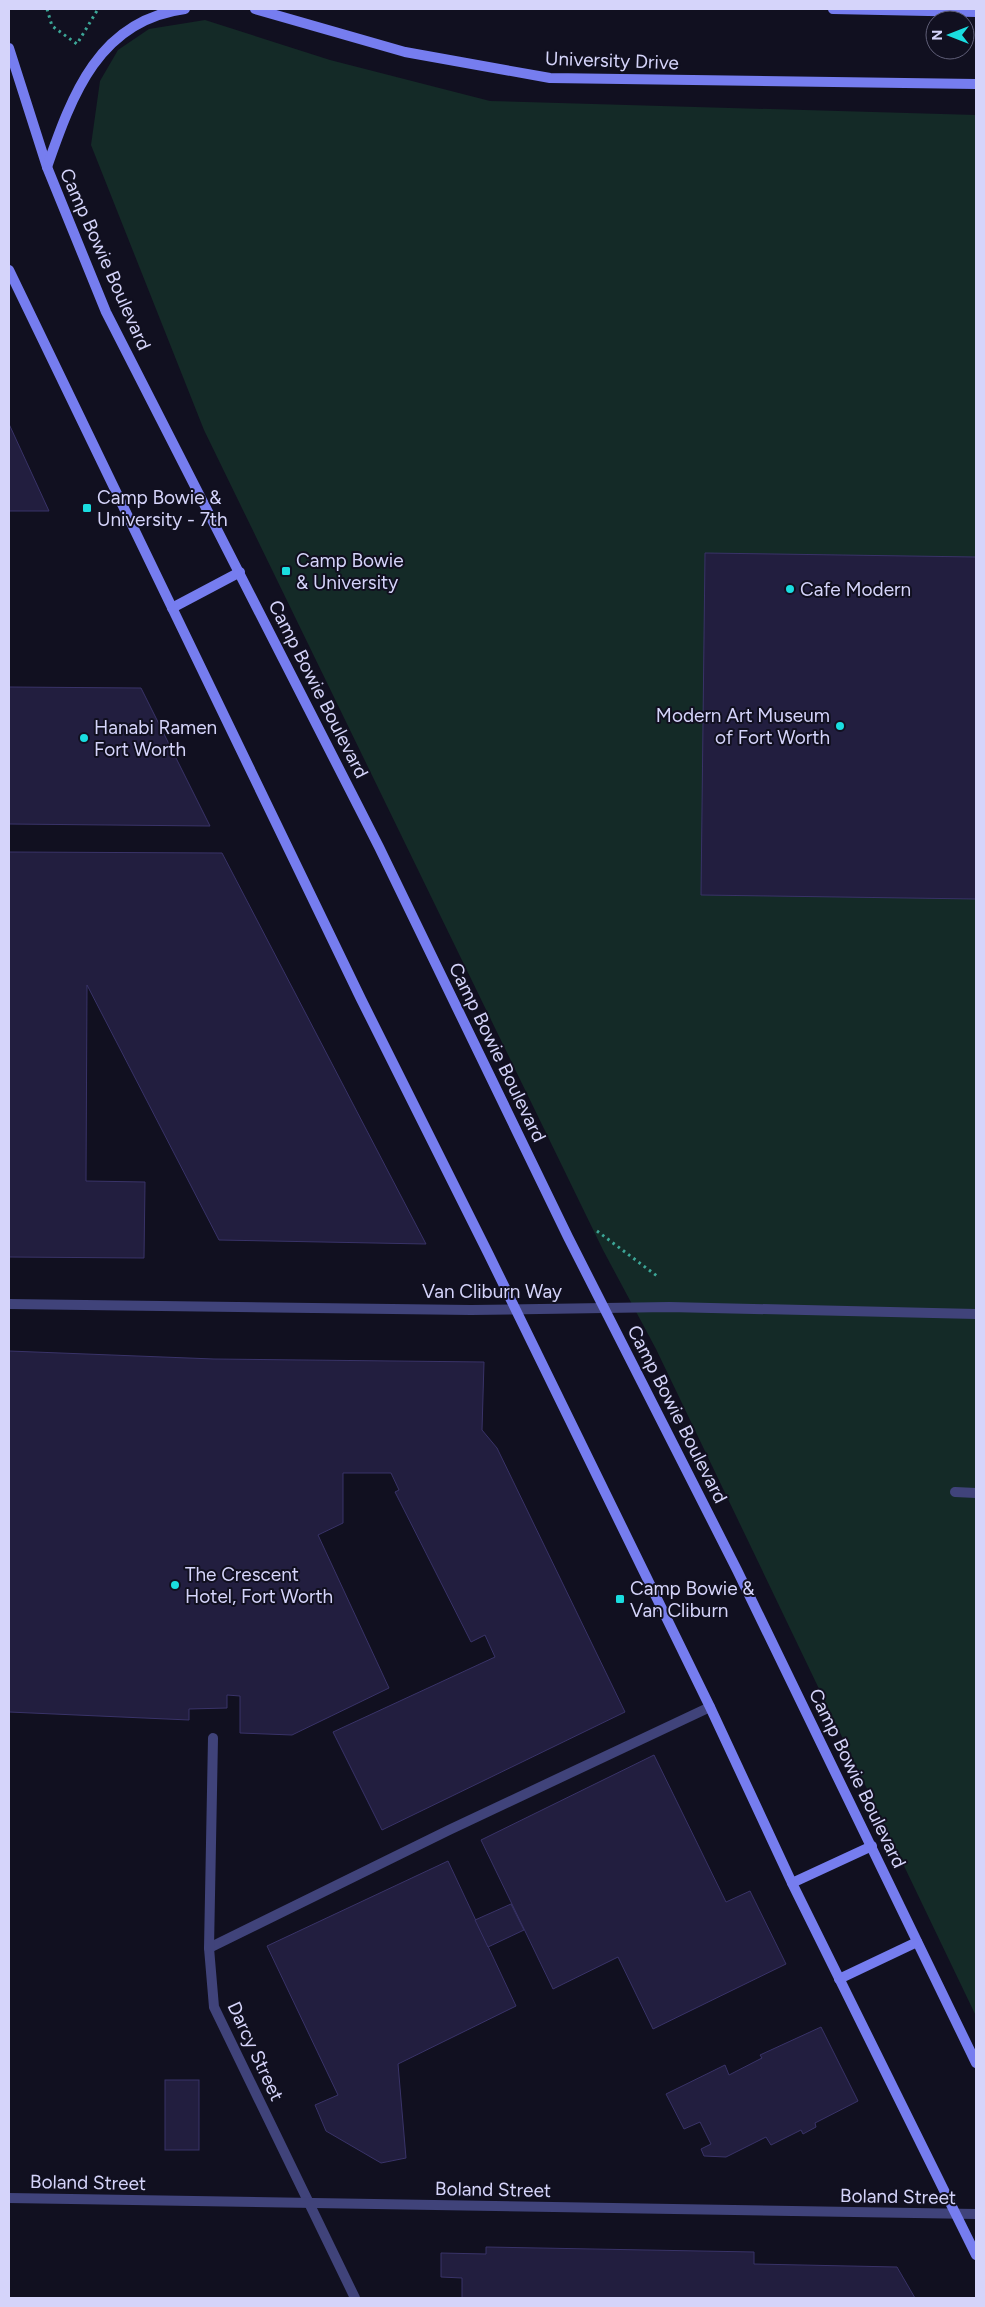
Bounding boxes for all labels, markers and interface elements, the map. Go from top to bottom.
north arrow [925,10,975,60]
text: N [929,30,946,40]
street label: University Drive [545,47,679,74]
street label: Camp Bowie Boulevard [55,165,156,354]
place label: Camp Bowie & University - 7th [97,486,228,531]
marker: Camp Bowie & University - 7th [81,502,93,514]
place label: Camp Bowie & University [296,549,404,594]
marker: Camp Bowie & University [280,565,292,577]
place label: Cafe Modern [800,578,911,601]
marker: Cafe Modern [784,583,796,595]
street label: Camp Bowie Boulevard [264,596,373,782]
place label: Modern Art Museum of Fort Worth [656,704,830,749]
place label: Hanabi Ramen Fort Worth [94,716,217,761]
marker: Modern Art Museum of Fort Worth [834,720,846,732]
marker: Hanabi Ramen Fort Worth [78,732,90,744]
street label: Camp Bowie Boulevard [444,959,551,1146]
street label: Van Cliburn Way [422,1280,562,1303]
street label: Camp Bowie Boulevard [623,1321,732,1507]
place label: The Crescent Hotel, Fort Worth [185,1563,333,1608]
place label: Camp Bowie & Van Cliburn [630,1577,755,1622]
marker: The Crescent Hotel, Fort Worth [169,1579,181,1591]
marker: Camp Bowie & Van Cliburn [614,1593,626,1605]
street label: Camp Bowie Boulevard [804,1685,911,1872]
street label: Darcy Street [222,1998,289,2105]
street label: Boland Street [30,2170,146,2195]
street label: Boland Street [435,2177,551,2202]
street label: Boland Street [840,2184,956,2209]

